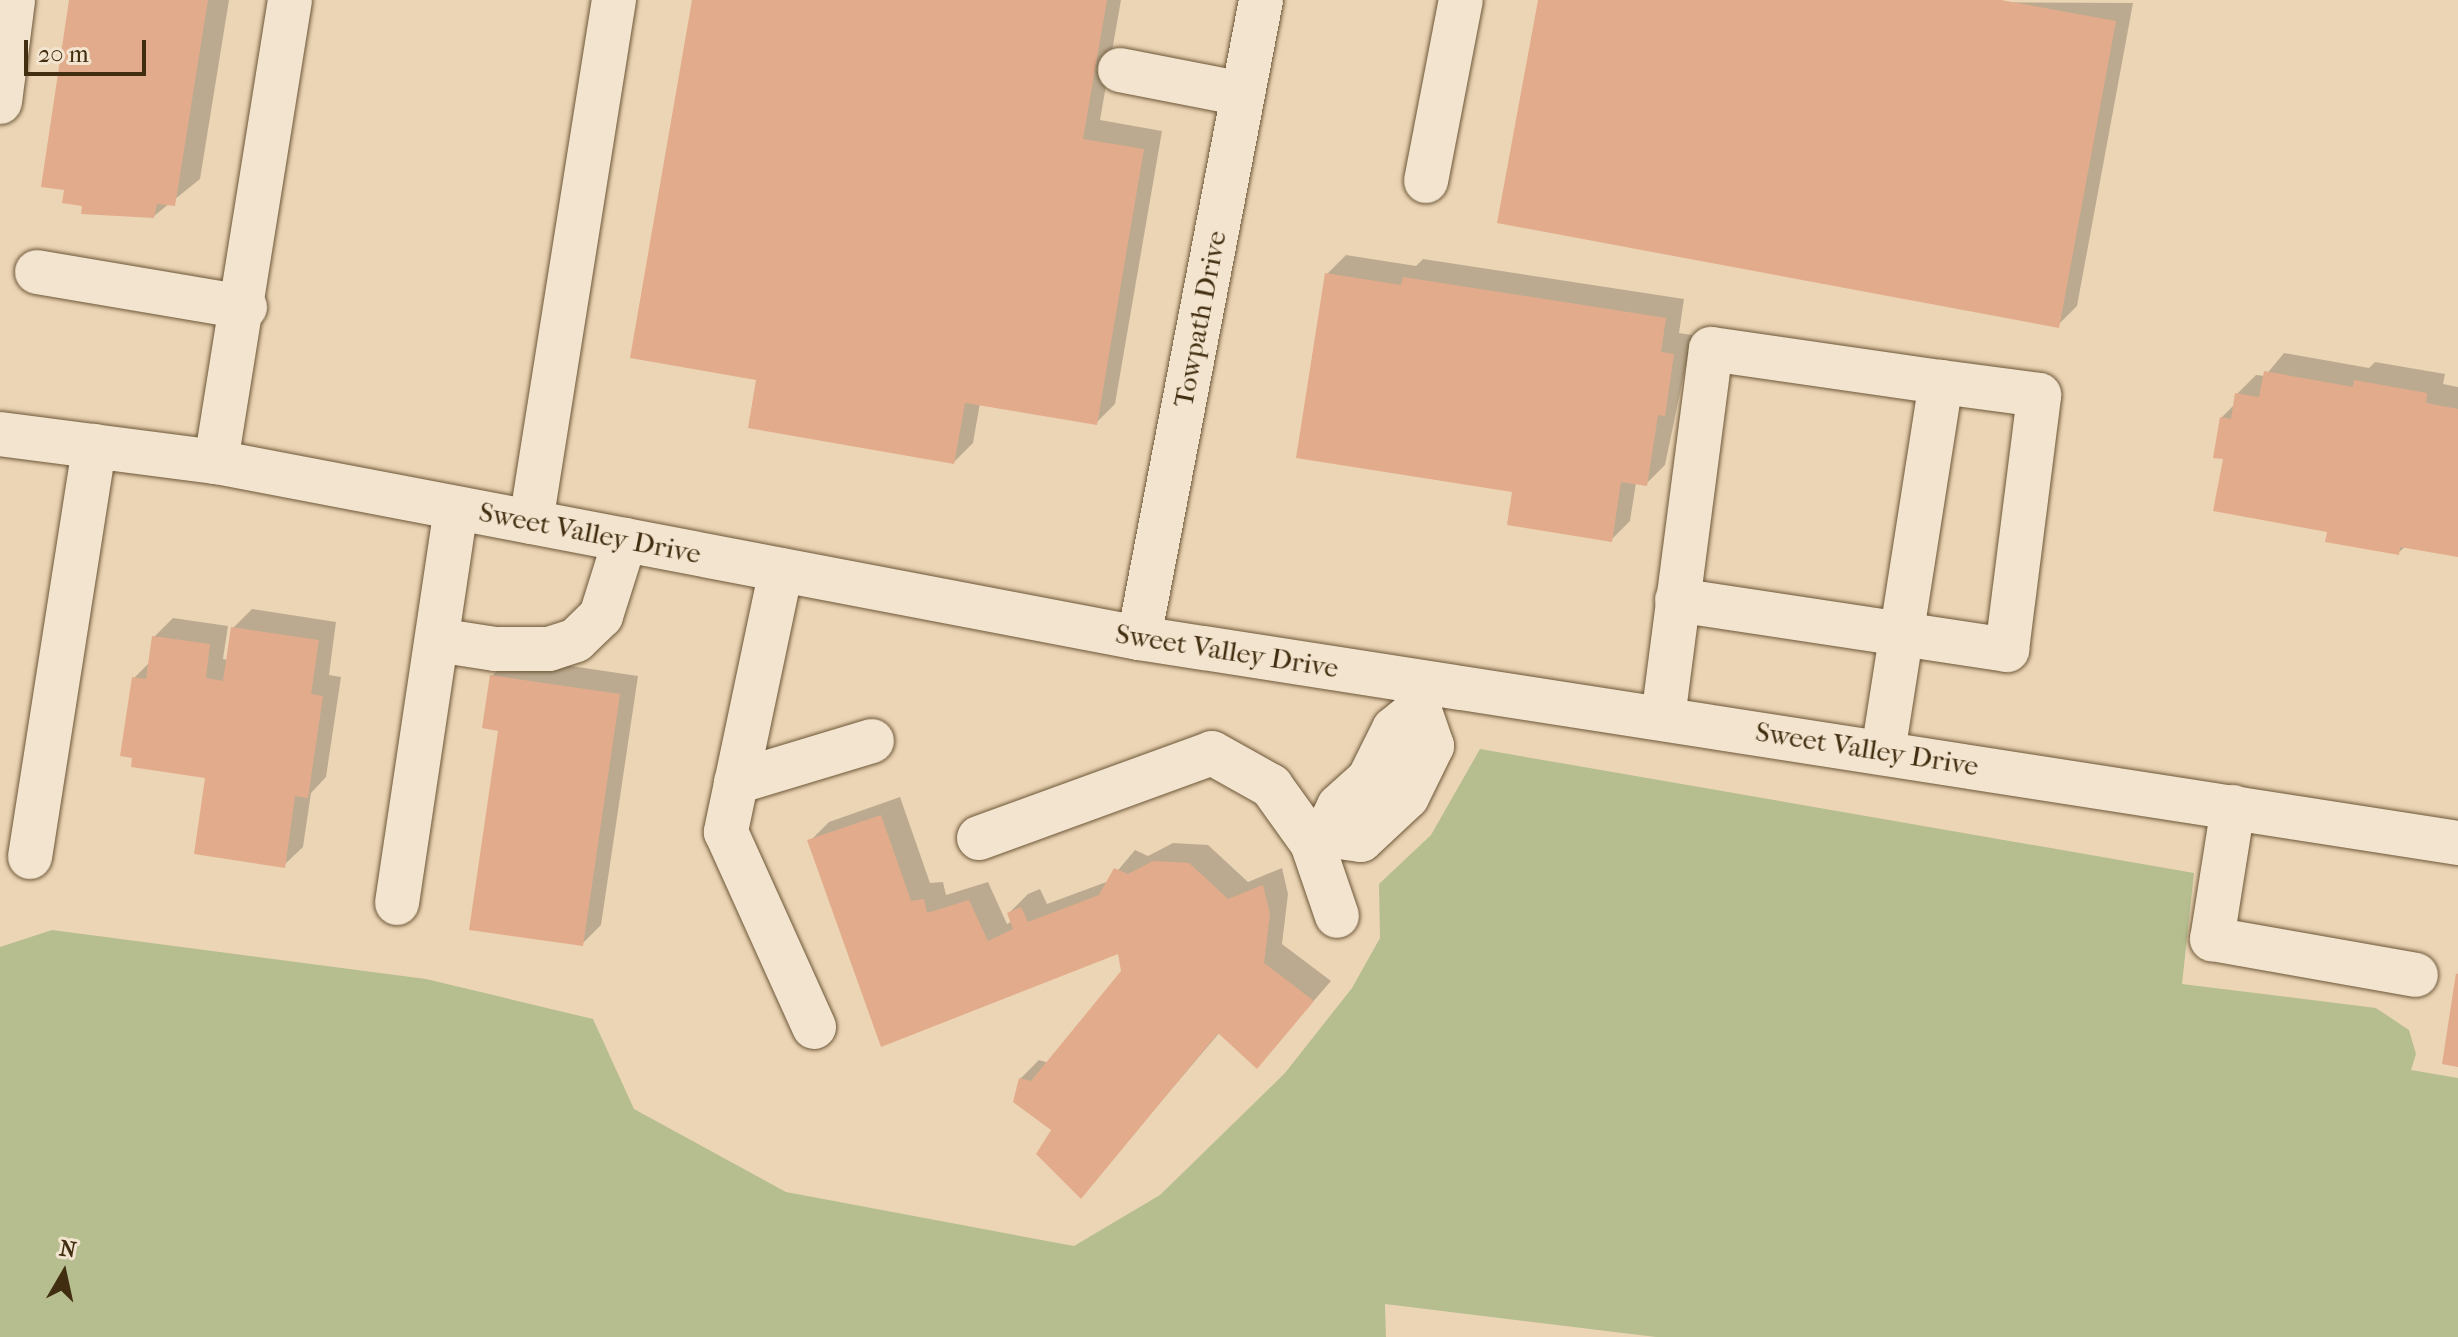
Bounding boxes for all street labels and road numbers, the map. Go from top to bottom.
street label: Towpath Drive [1166,228,1234,410]
street label: Sweet Valley Drive [476,495,704,571]
street label: Sweet Valley Drive [1113,617,1341,685]
street label: Sweet Valley Drive [1753,715,1981,783]

